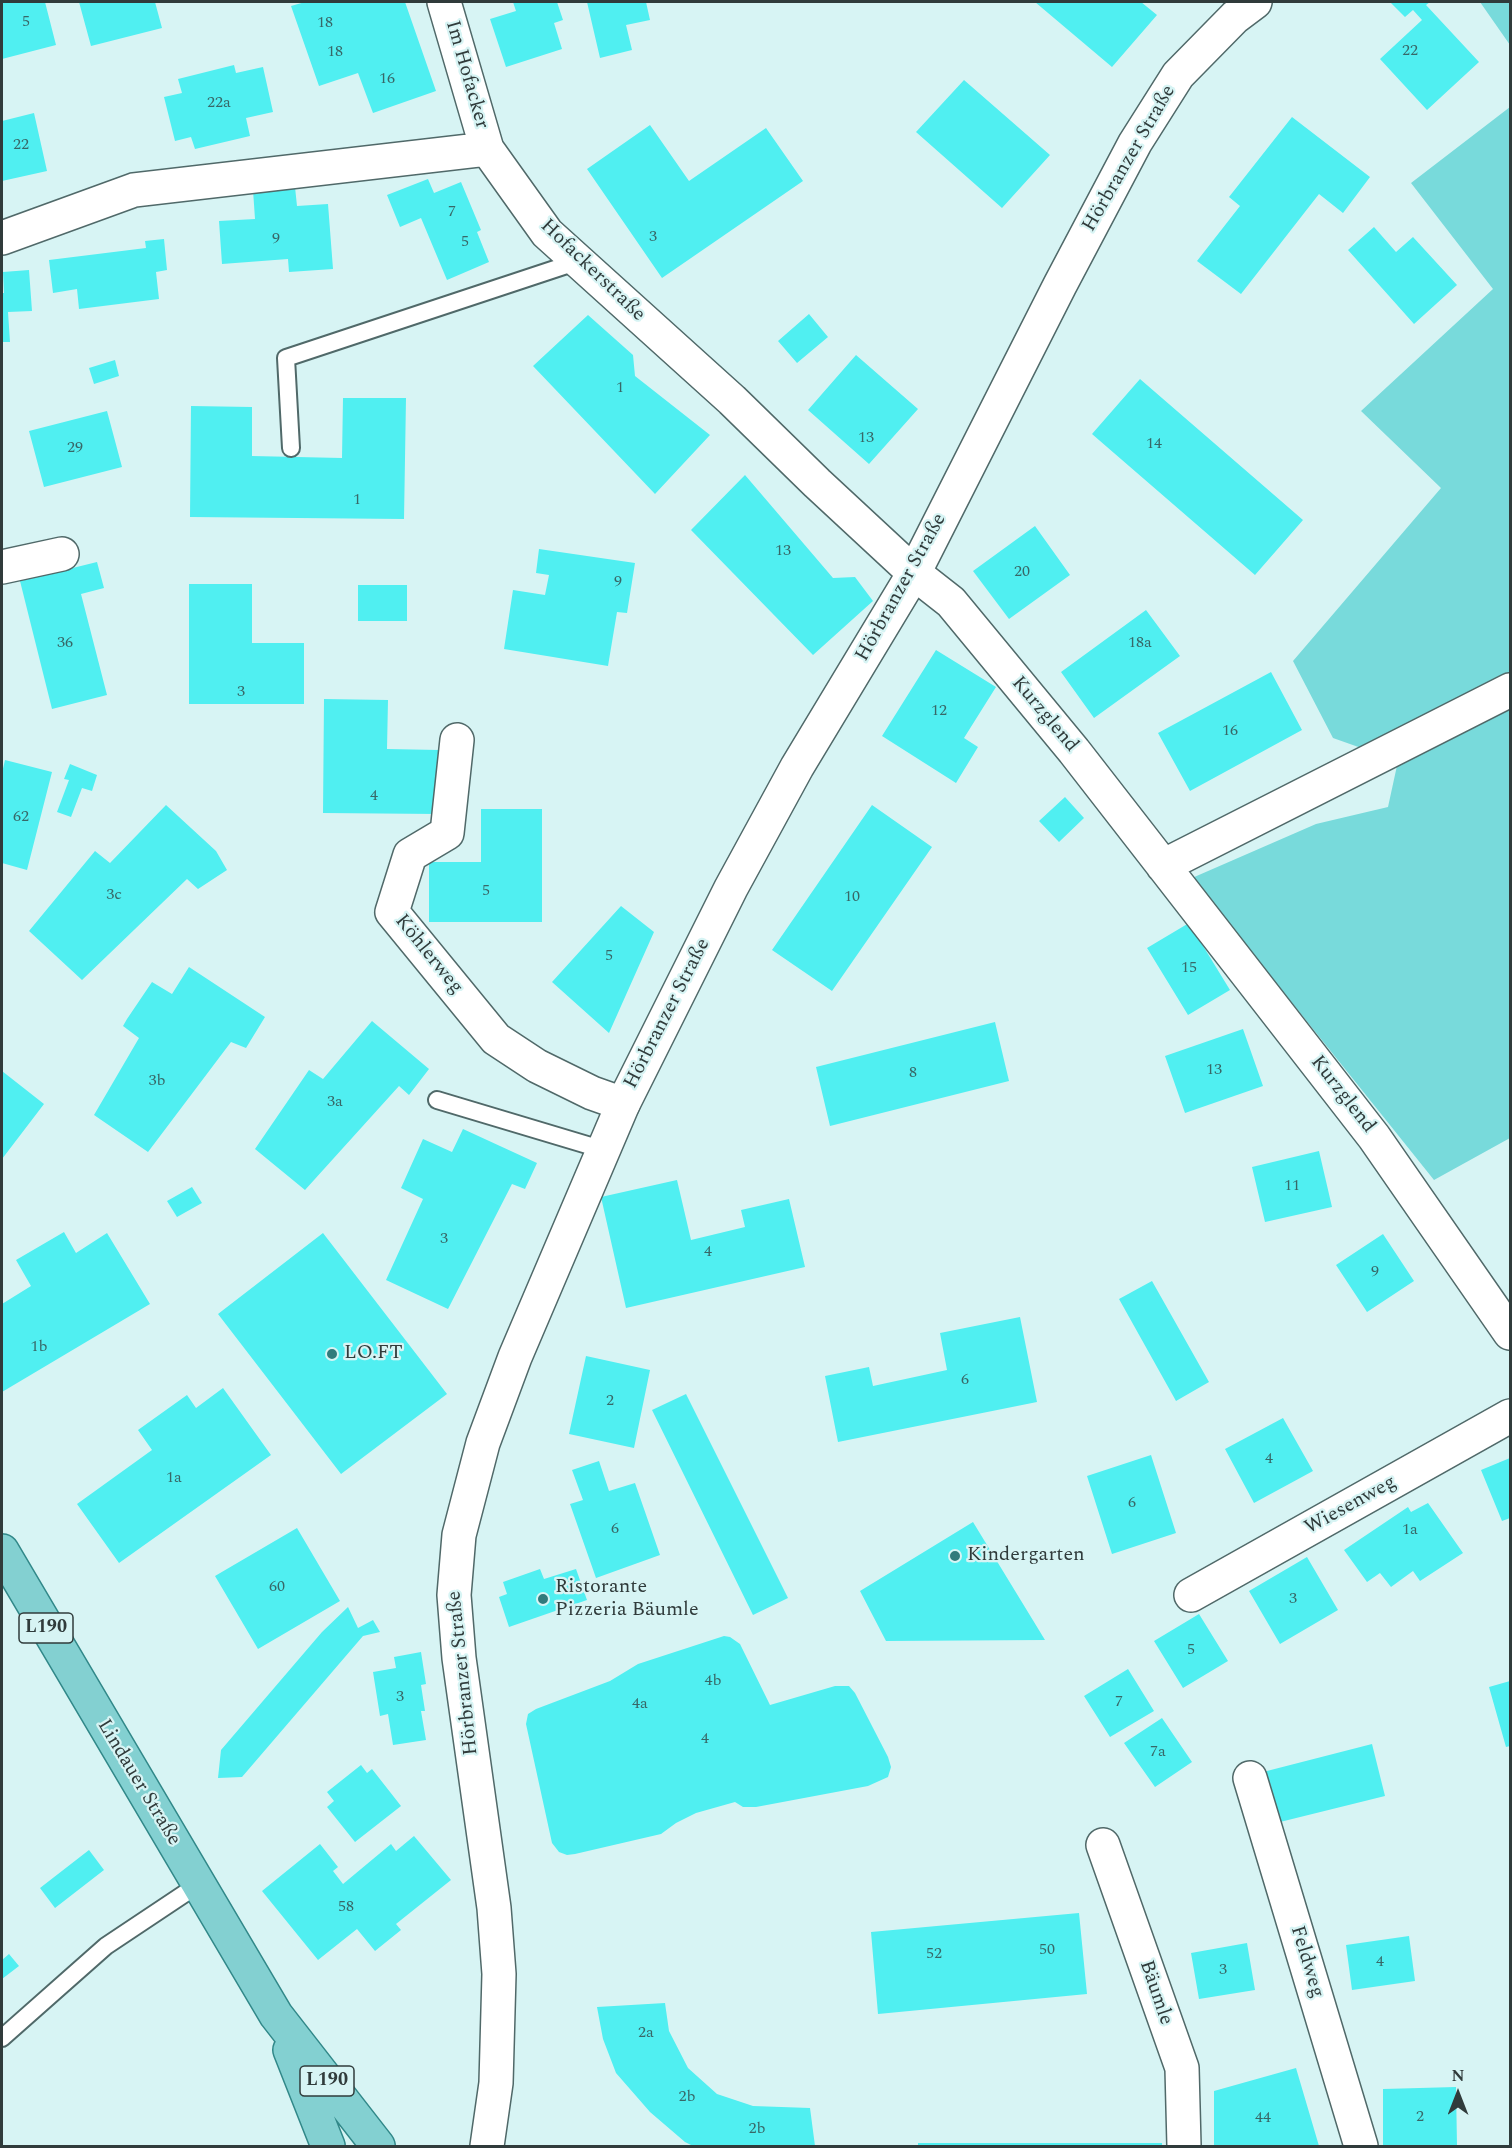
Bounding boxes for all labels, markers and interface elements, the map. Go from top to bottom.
house number: 5 [22,13,30,33]
house number: 18 [317,14,333,34]
street label: Im Hofacker [439,18,493,132]
house number: 22 [1402,42,1418,62]
house number: 18 [327,43,343,63]
house number: 16 [379,70,395,90]
street label: Hörbranzer Straße [1078,81,1182,237]
house number: 22a [207,94,231,114]
house number: 22 [13,136,29,156]
house number: 7 [448,203,456,223]
street label: Hofackerstraße [534,215,650,327]
house number: 3 [649,228,657,248]
house number: 9 [272,230,280,250]
house number: 5 [461,233,469,253]
house number: 1 [616,379,624,399]
house number: 13 [858,429,874,449]
house number: 14 [1146,435,1162,455]
house number: 29 [67,439,83,459]
house number: 1 [353,491,361,511]
street label: Hörbranzer Straße [851,510,953,666]
house number: 13 [775,542,791,562]
house number: 20 [1014,563,1030,583]
house number: 9 [614,573,622,593]
house number: 36 [57,634,73,654]
house number: 18a [1128,634,1152,654]
street label: Kurzglend [1005,672,1083,758]
house number: 3 [237,683,245,703]
house number: 12 [931,702,947,722]
house number: 16 [1222,722,1238,742]
house number: 4 [370,787,378,807]
house number: 62 [13,808,29,828]
house number: 5 [482,882,490,902]
house number: 3c [106,886,122,906]
house number: 10 [844,888,860,908]
street label: Köhlerweg [389,910,467,1000]
street label: Hörbranzer Straße [620,935,716,1093]
house number: 5 [605,947,613,967]
house number: 15 [1181,959,1197,979]
street label: Kurzglend [1304,1051,1380,1139]
house number: 13 [1206,1061,1222,1081]
house number: 8 [909,1064,917,1084]
house number: 3b [149,1072,165,1092]
house number: 3a [327,1093,343,1113]
house number: 11 [1284,1177,1300,1197]
house number: 3 [440,1230,448,1250]
house number: 4 [704,1243,712,1263]
house number: 9 [1371,1263,1379,1283]
house number: 1b [31,1338,47,1358]
place label: LO.FT [344,1342,403,1366]
marker: LO.FT [325,1347,339,1361]
house number: 6 [961,1371,969,1391]
house number: 2 [606,1392,614,1412]
house number: 4 [1265,1450,1273,1470]
house number: 1a [166,1469,182,1489]
street label: Wiesenweg [1301,1471,1401,1541]
house number: 6 [1128,1494,1136,1514]
house number: 6 [611,1520,619,1540]
house number: 1a [1402,1521,1418,1541]
place label: Kindergarten [967,1544,1085,1568]
marker: Kindergarten [948,1549,962,1563]
place label: Ristorante Pizzeria Bäumle [555,1576,699,1623]
house number: 60 [269,1578,285,1598]
street label: Hörbranzer Straße [443,1589,485,1757]
house number: 3 [1289,1590,1297,1610]
marker: Ristorante Pizzeria Bäumle [536,1592,550,1606]
road number: L190 [19,1613,73,1643]
house number: 5 [1187,1641,1195,1661]
house number: 4b [705,1672,721,1692]
house number: 3 [396,1688,404,1708]
house number: 7 [1115,1693,1123,1713]
house number: 4a [632,1695,648,1715]
street label: Lindauer Straße [91,1715,185,1851]
house number: 4 [701,1730,709,1750]
house number: 7a [1150,1743,1166,1763]
house number: 58 [338,1898,354,1918]
street label: Feldweg [1284,1923,1328,2001]
house number: 50 [1039,1941,1055,1961]
house number: 52 [926,1945,942,1965]
house number: 4 [1376,1953,1384,1973]
street label: Bäumle [1133,1957,1177,2029]
house number: 3 [1219,1961,1227,1981]
house number: 2a [638,2024,654,2044]
north arrow [1428,2064,1488,2124]
text: N [1451,2064,1465,2088]
road number: L190 [300,2066,354,2096]
house number: 2b [679,2088,695,2108]
house number: 2 [1416,2108,1424,2128]
house number: 44 [1255,2109,1271,2129]
house number: 2b [749,2120,765,2140]

